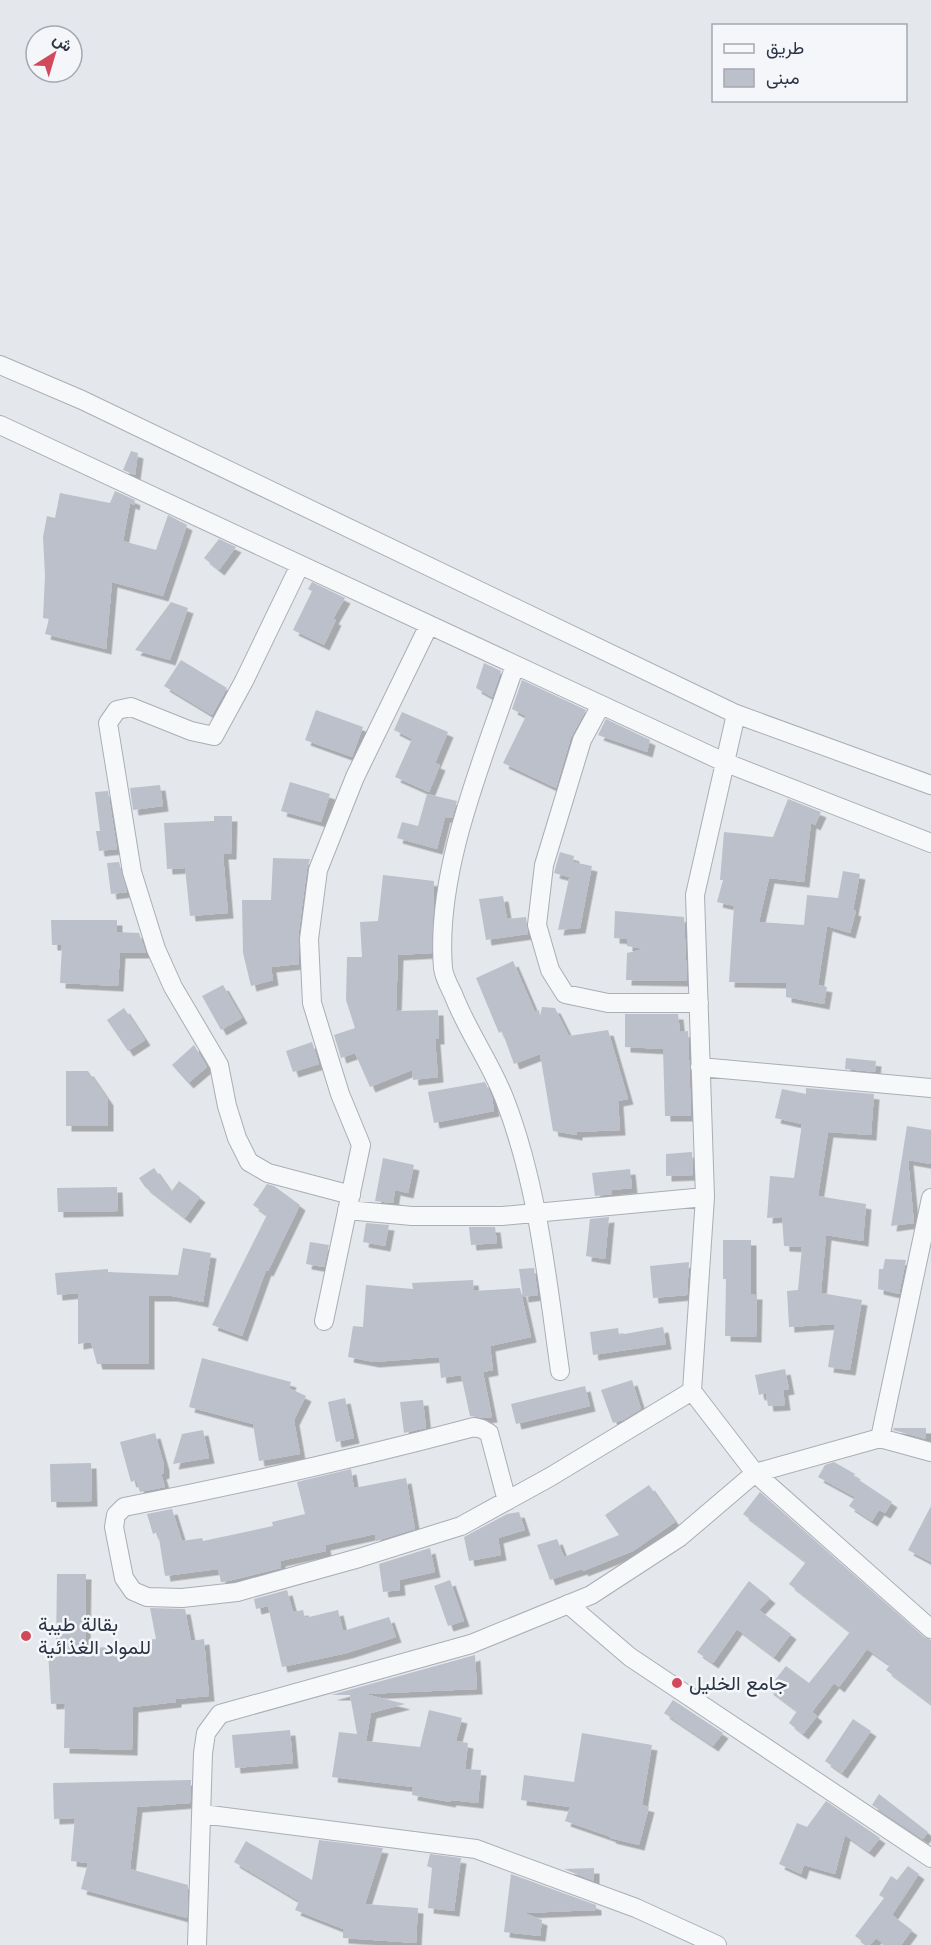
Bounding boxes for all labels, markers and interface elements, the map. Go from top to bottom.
north arrow [24,24,84,84]
legend [712,24,907,102]
text: ش [48,27,77,57]
text: طريق [766,35,804,60]
text: مبنى [766,65,800,90]
place label: بقالة طيبة للمواد الغذائية [38,1610,151,1661]
marker: بقالة طيبة للمواد الغذائية [19,1629,33,1643]
place label: جامع الخليل [689,1669,787,1697]
marker: جامع الخليل [670,1676,684,1690]

